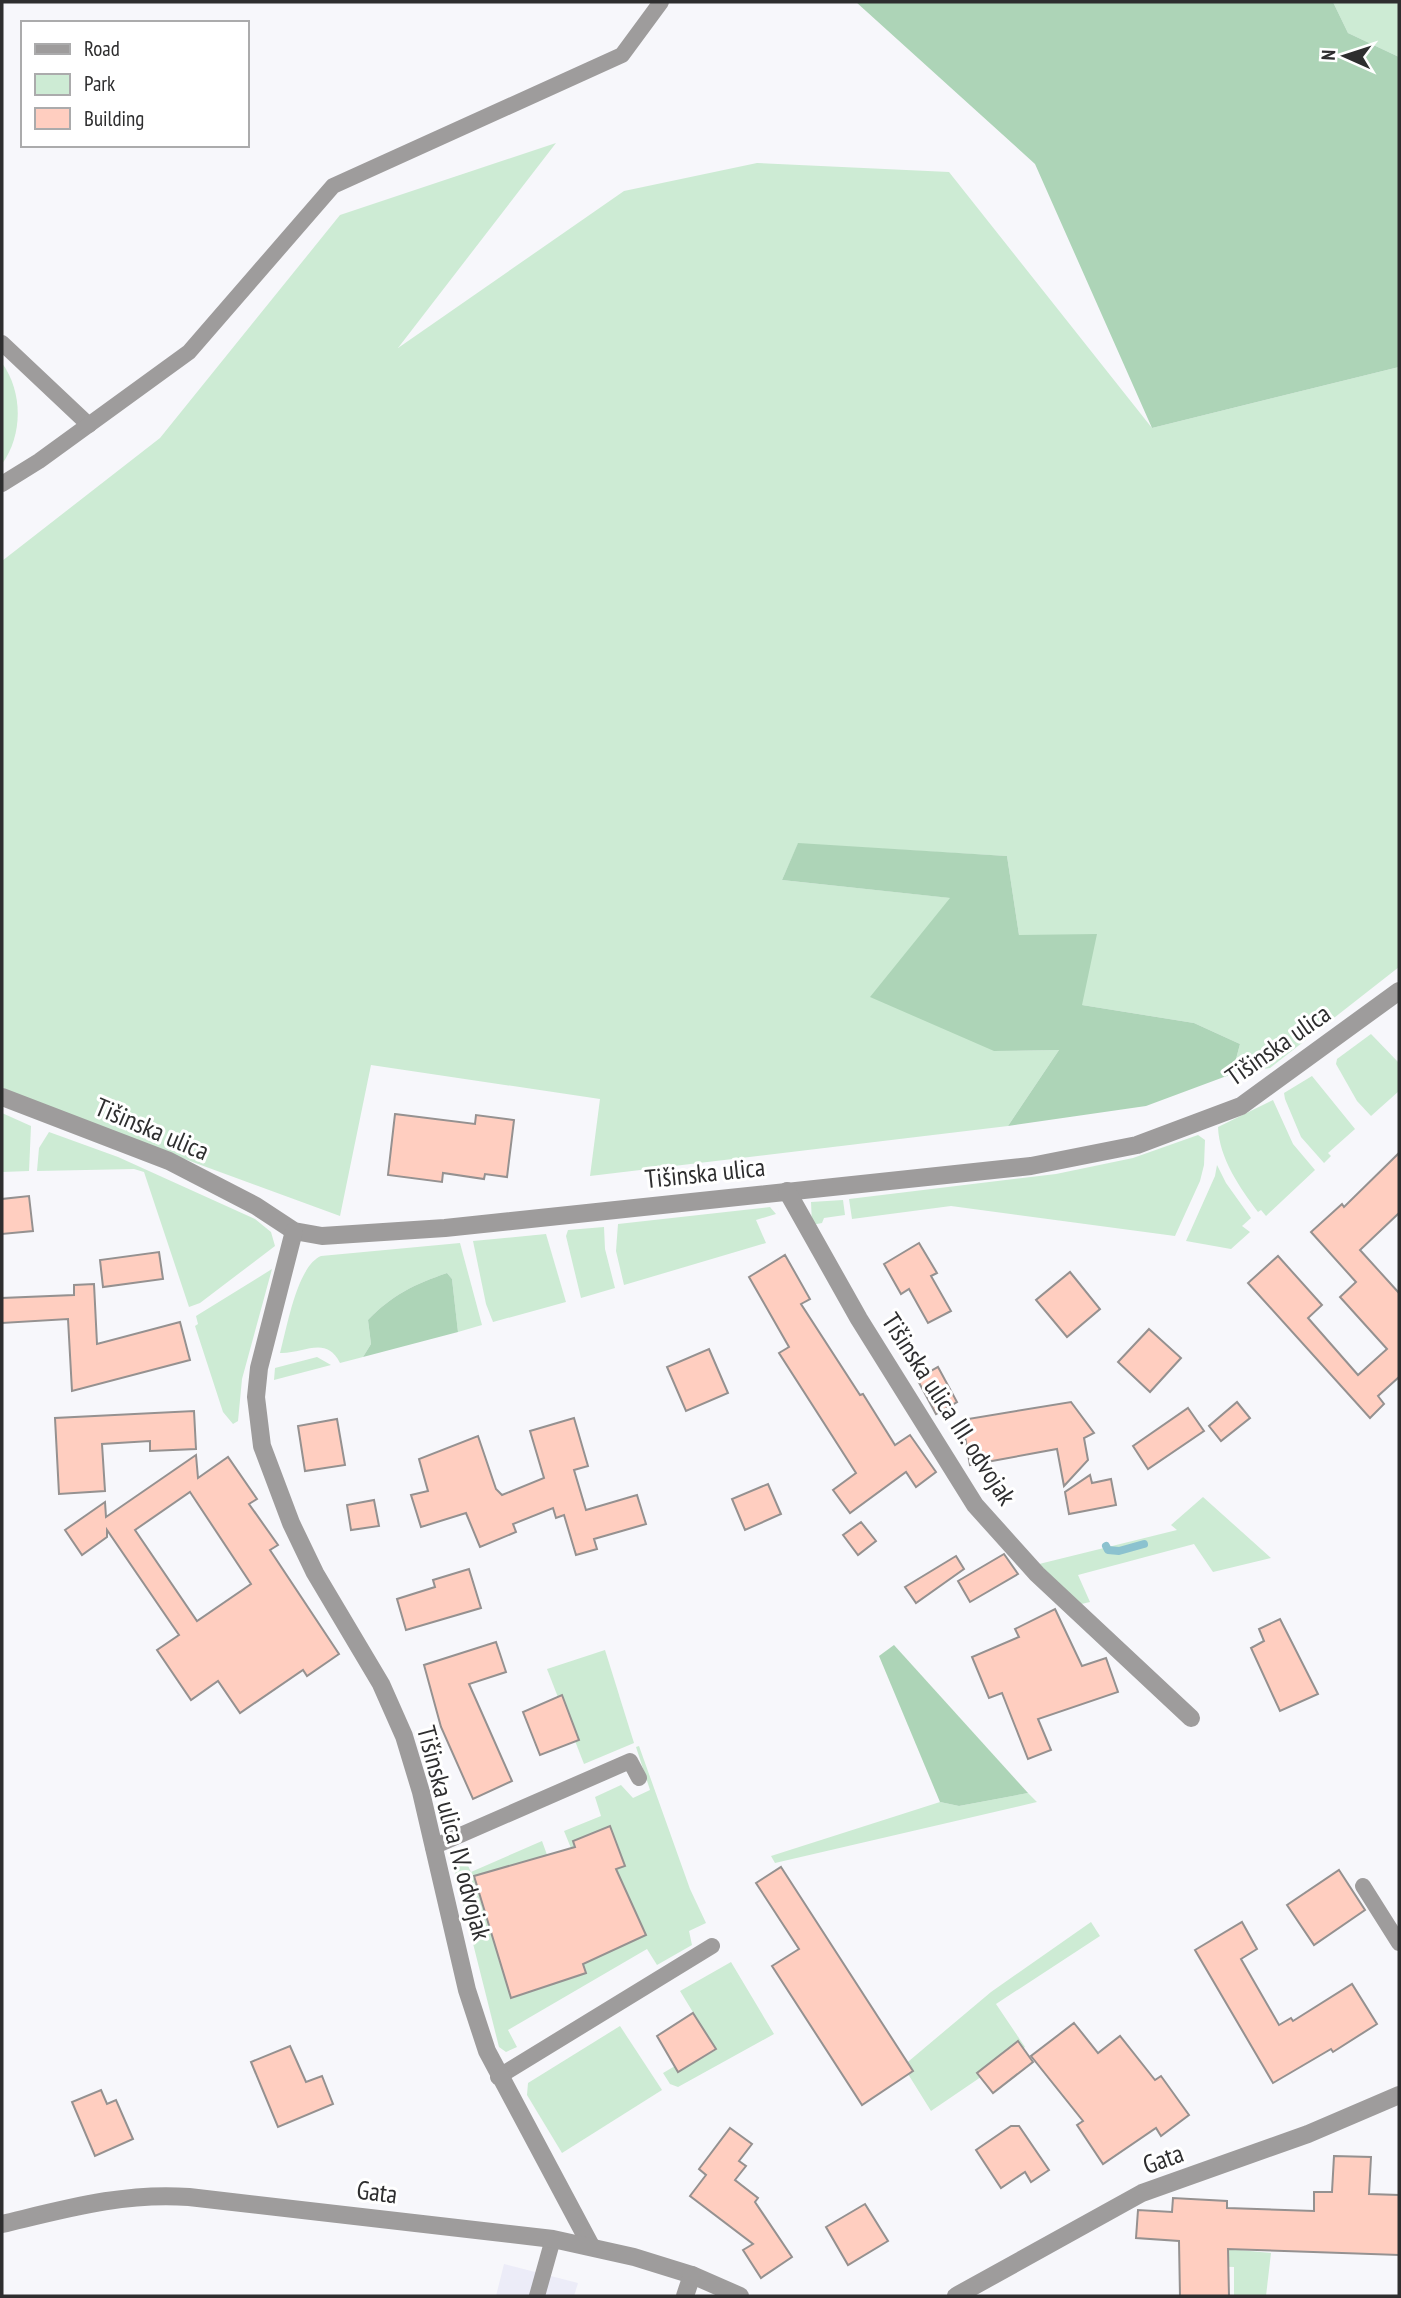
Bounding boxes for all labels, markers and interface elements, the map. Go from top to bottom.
legend [21,21,248,147]
north arrow [1310,21,1380,91]
text: Road [84,35,120,62]
text: N [1316,49,1340,61]
text: Park [84,70,115,97]
text: Building [84,105,144,132]
street label: Tišinska ulica [1219,997,1337,1093]
street label: Tišinska ulica [90,1090,214,1167]
street label: Tišinska ulica [643,1150,767,1195]
street label: Tišinska ulica III. odvojak [875,1306,1024,1511]
street label: Tišinska ulica IV. odvojak [410,1722,499,1944]
street label: Gata [1138,2136,1188,2181]
street label: Gata [355,2173,399,2210]

